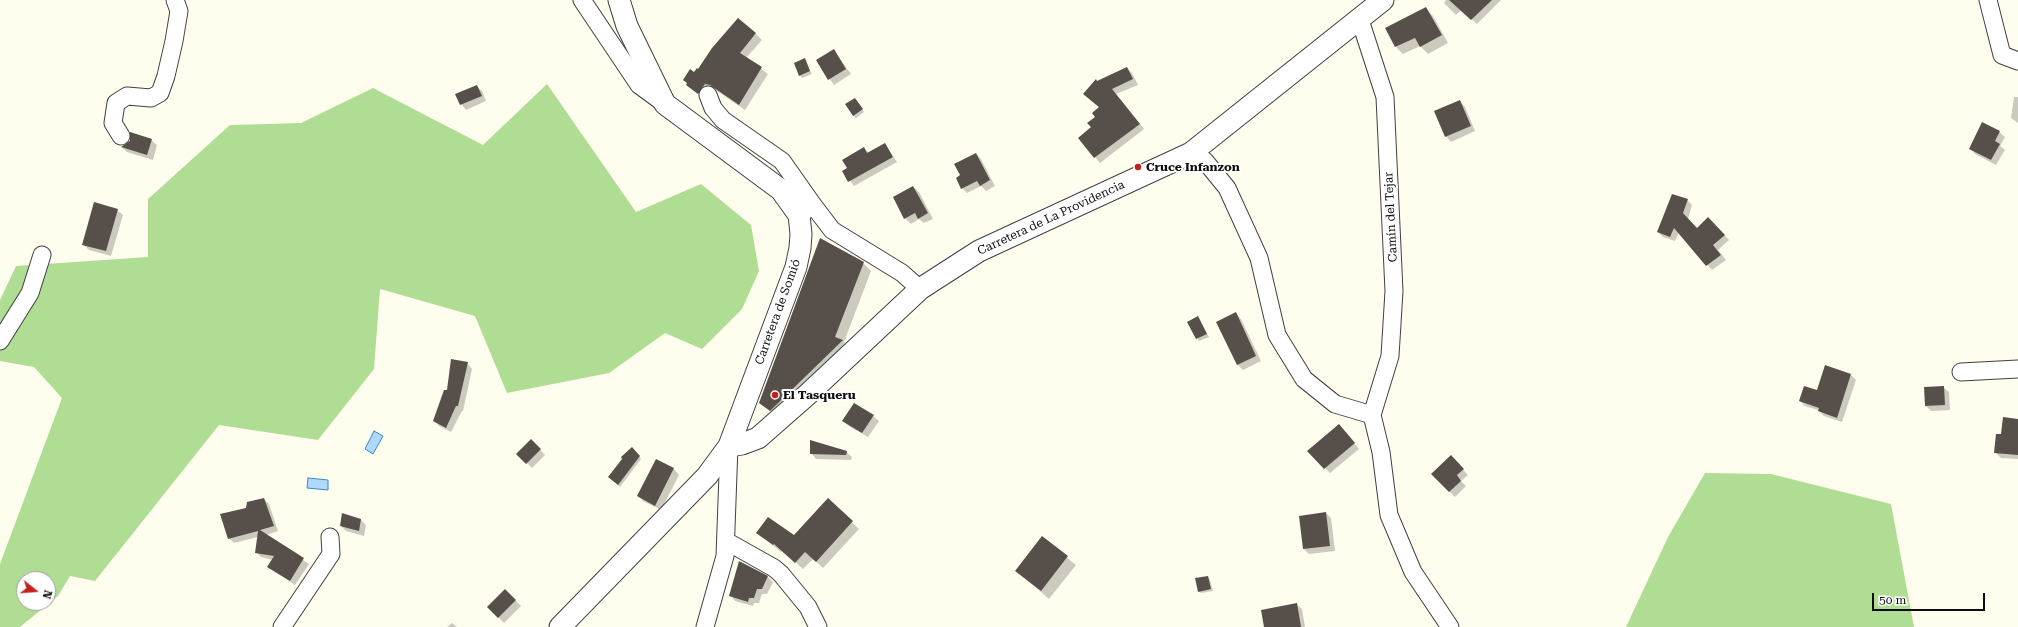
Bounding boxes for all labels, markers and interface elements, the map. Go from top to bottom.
place label: Cruce Infanzon [1146,160,1240,174]
marker: Cruce Infanzon [1133,162,1143,172]
street label: Camín del Tejar [1381,172,1401,262]
street label: Carretera de La Providencia [975,178,1127,258]
street label: Carretera de Somió [752,257,804,367]
place label: El Tasqueru [783,388,856,402]
marker: El Tasqueru [770,390,780,400]
north arrow [16,571,56,611]
scale bar [1874,585,1987,611]
text: N [40,588,54,600]
text: 50 m [1879,593,1906,607]

